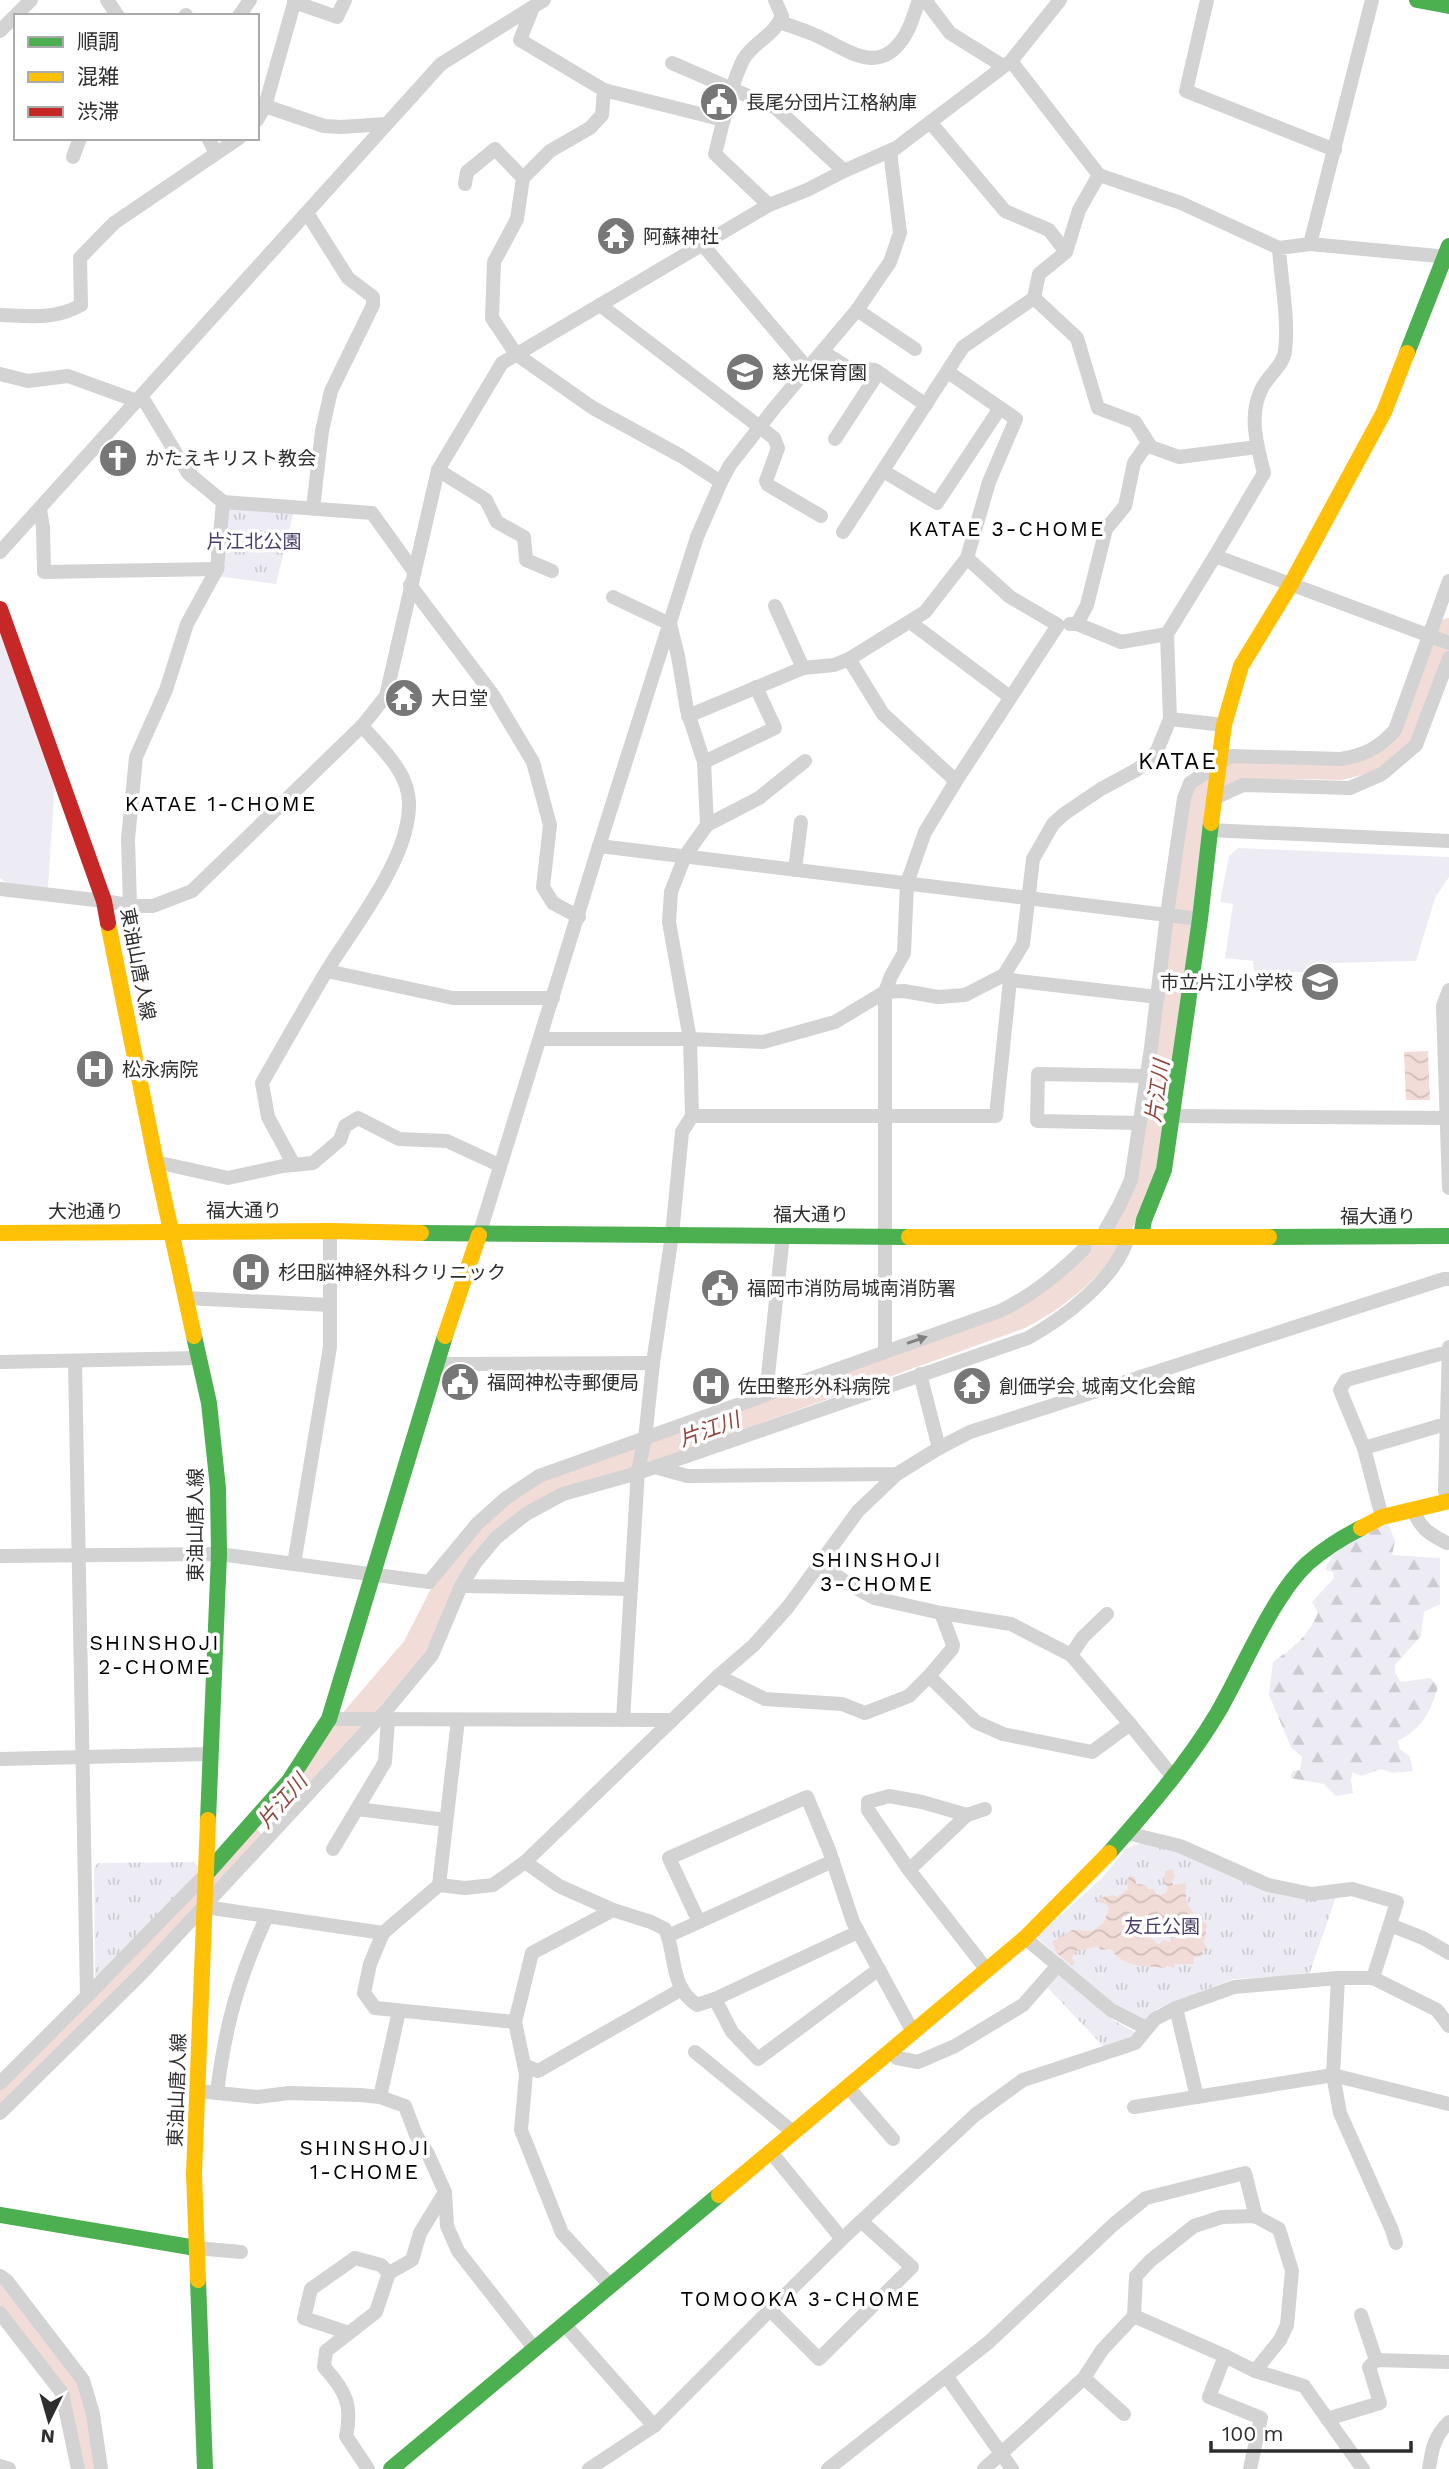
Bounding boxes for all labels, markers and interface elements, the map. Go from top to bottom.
legend [14,14,259,140]
text: 順調 [77,29,119,54]
text: 混雑 [77,64,119,89]
public building icon: 長尾分団片江格納庫 [698,81,740,123]
place label: 長尾分団片江格納庫 [746,91,917,114]
text: 渋滞 [77,99,119,124]
temple icon: 阿蘇神社 [595,215,637,257]
place label: 阿蘇神社 [643,225,719,248]
school or university icon: 慈光保育園 [724,351,766,393]
place label: 慈光保育園 [772,361,867,384]
church icon: かたえキリスト教会 [97,437,139,479]
place label: かたえキリスト教会 [145,447,316,470]
district label: KATAE 3-CHOME [909,516,1105,541]
park label: 片江北公園 [206,530,302,553]
temple icon: 大日堂 [383,677,425,719]
place label: 大日堂 [431,687,488,710]
district label: KATAE [1138,748,1218,775]
district label: KATAE 1-CHOME [125,791,317,816]
street label: 東油山唐人線 [116,906,160,1022]
school or university icon: 市立片江小学校 [1299,961,1341,1003]
place label: 市立片江小学校 [1160,971,1293,994]
hospital icon: 松永病院 [74,1048,116,1090]
water label: 片江川 [1140,1056,1174,1124]
place label: 松永病院 [122,1058,198,1081]
street label: 福大通り [206,1199,282,1222]
street label: 大池通り [48,1200,124,1223]
street label: 福大通り [773,1203,849,1226]
street label: 福大通り [1340,1205,1416,1228]
hospital icon: 杉田脳神経外科クリニック [230,1251,272,1293]
place label: 杉田脳神経外科クリニック [278,1261,506,1284]
public building icon: 福岡市消防局城南消防署 [699,1267,741,1309]
place label: 福岡市消防局城南消防署 [747,1277,956,1300]
one-way arrow [906,1334,927,1345]
public building icon: 福岡神松寺郵便局 [439,1361,481,1403]
hospital icon: 佐田整形外科病院 [690,1365,732,1407]
temple icon: 創価学会 城南文化会館 [951,1365,993,1407]
place label: 福岡神松寺郵便局 [487,1371,639,1394]
place label: 佐田整形外科病院 [738,1375,890,1398]
place label: 創価学会 城南文化会館 [999,1375,1195,1398]
water label: 片江川 [675,1406,745,1452]
street label: 東油山唐人線 [184,1468,207,1582]
district label: SHINSHOJI 3-CHOME [811,1547,943,1596]
district label: SHINSHOJI 2-CHOME [89,1630,221,1679]
water label: 片江川 [252,1768,313,1833]
park label: 友丘公園 [1124,1915,1200,1938]
street label: 東油山唐人線 [164,2033,190,2147]
district label: SHINSHOJI 1-CHOME [299,2135,431,2184]
district label: TOMOOKA 3-CHOME [680,2286,922,2311]
north arrow [14,2385,84,2455]
scale bar [1211,2410,1410,2454]
text: 100 m [1222,2421,1284,2446]
text: N [40,2424,56,2449]

